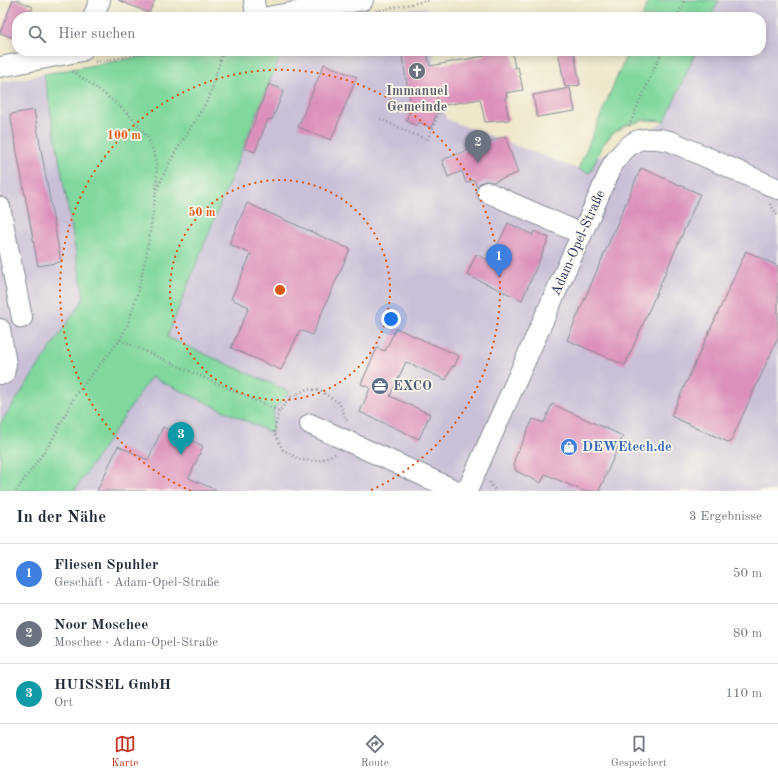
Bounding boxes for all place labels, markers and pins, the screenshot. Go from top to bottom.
church icon: Immanuel Gemeinde [407,61,427,81]
place label: Immanuel Gemeinde [386,84,448,114]
pin: 2 [465,130,491,163]
pin: 1 [486,244,512,277]
centre of rings [273,283,287,297]
office icon: EXCO [370,376,390,396]
place label: EXCO [393,379,432,393]
pin: 3 [168,422,194,455]
shop icon: DEWEtech.de [559,437,579,457]
place label: DEWEtech.de [582,440,672,454]

